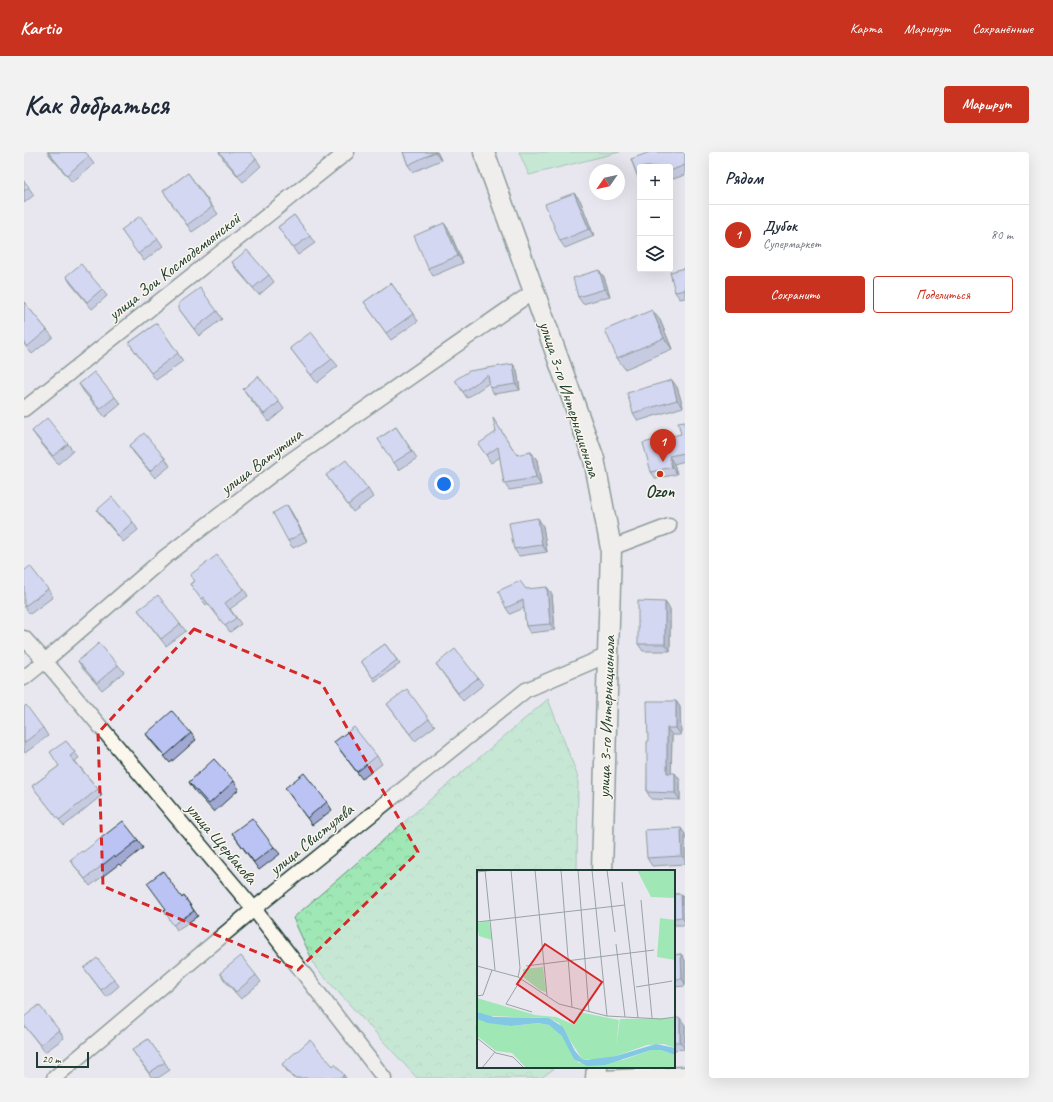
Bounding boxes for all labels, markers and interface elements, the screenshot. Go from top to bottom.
text: Kartio [20,16,61,40]
text: Карта [850,20,882,37]
text: Маршрут [904,20,950,37]
text: Сохранённые [972,20,1033,37]
button: Маршрут [944,86,1029,123]
text: Как добраться [24,87,169,122]
north arrow [589,164,625,200]
map controls [637,164,673,272]
button: + [637,164,673,200]
text: Рядом [725,168,763,189]
button: − [637,200,673,236]
street label: улица Зои Космодемьянской [103,208,245,325]
text: Дубок [763,217,797,236]
text: 1 [735,227,741,243]
text: 80 m [991,227,1013,243]
button: layers [637,236,673,272]
text: Супермаркет [763,236,821,252]
button: Сохранить [725,276,865,313]
button: Поделиться [873,276,1013,313]
street label: улица 3-го Интернационала [534,318,605,481]
street label: улица Ватутина [215,423,308,500]
pin: 1 [650,429,676,462]
marker: Ozon [655,469,665,479]
your location [434,474,454,494]
place label: Ozon [646,481,675,502]
street label: улица 3-го Интернационала [593,634,620,800]
street label: улица Щербакова [181,798,263,890]
street label: улица Свистулева [264,798,359,880]
inset map [477,870,675,1068]
scale bar [36,1050,89,1069]
text: 20 m [42,1052,61,1066]

